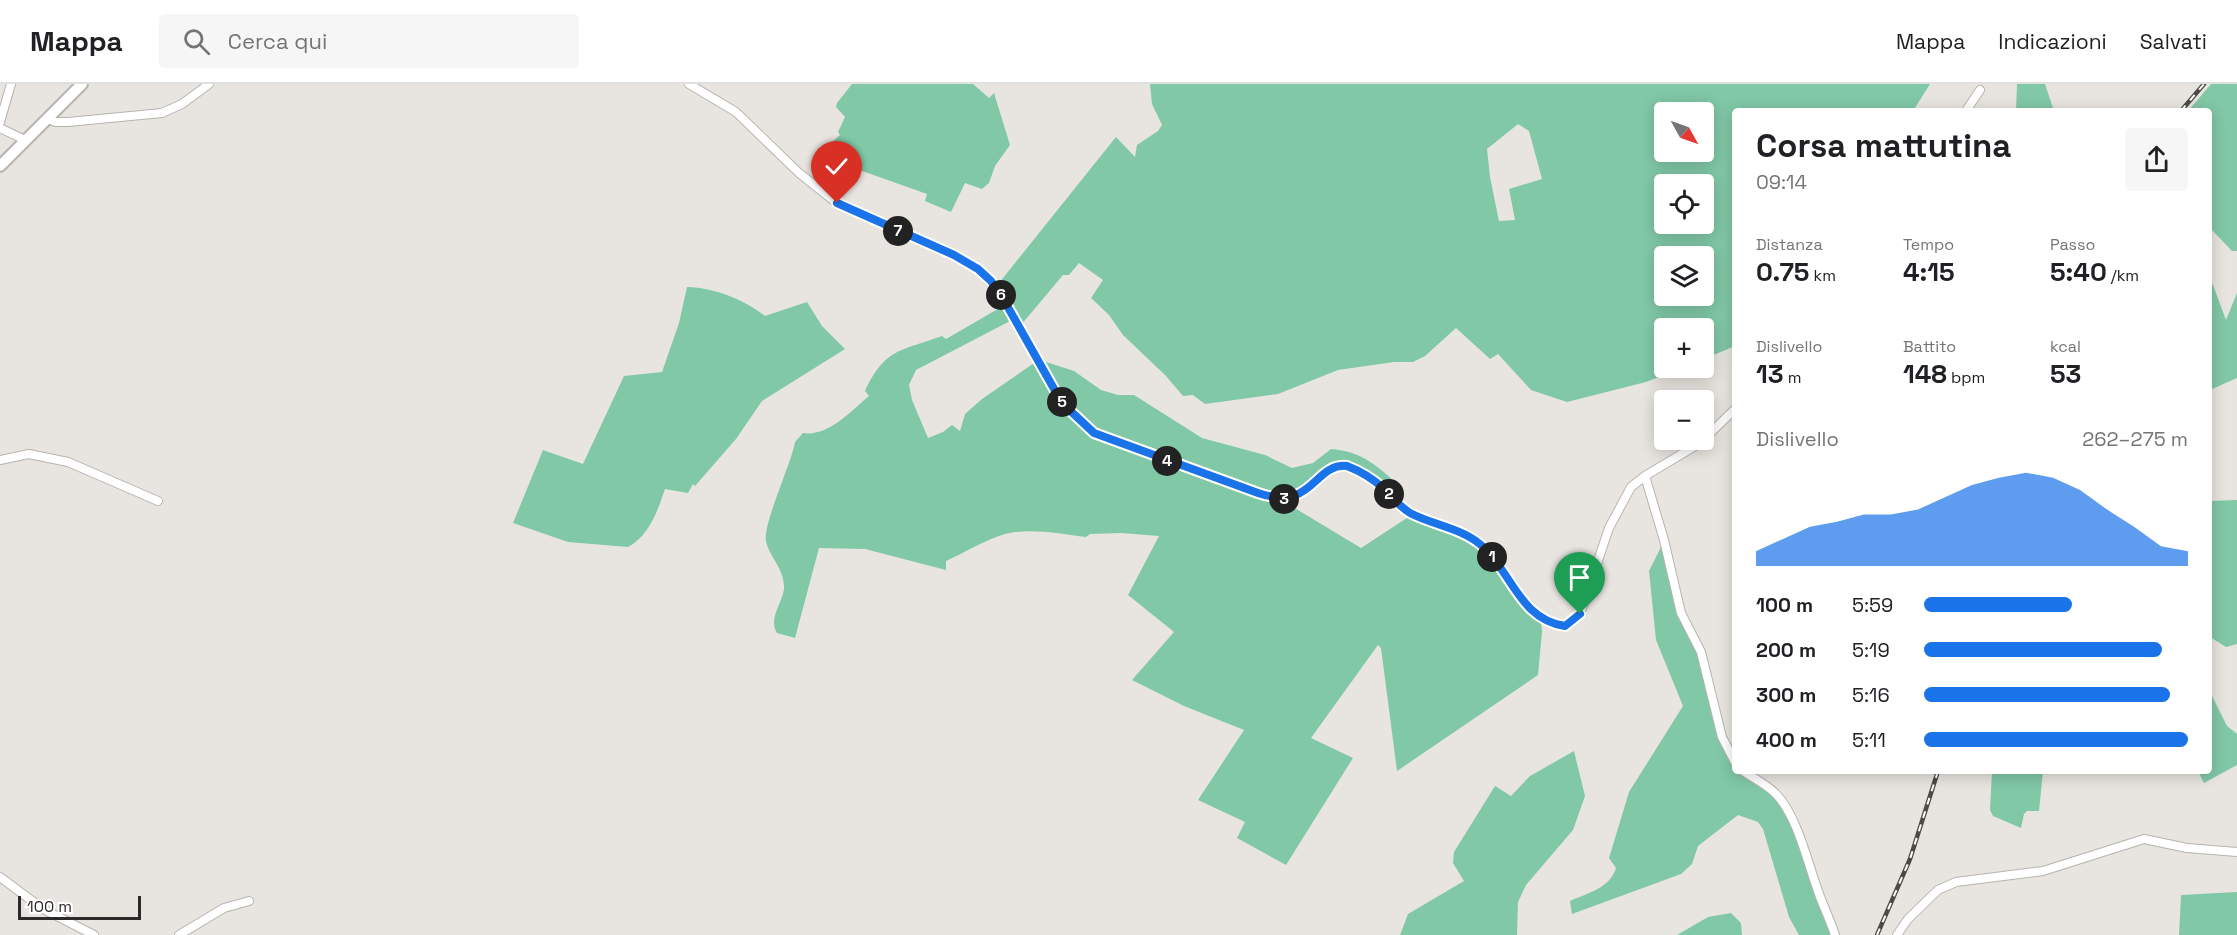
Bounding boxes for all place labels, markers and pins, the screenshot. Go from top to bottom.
pin [811,141,862,203]
pin: 7 [883,216,913,246]
pin: 6 [986,280,1016,310]
pin: 5 [1047,387,1077,417]
pin: 4 [1152,446,1182,476]
pin: 2 [1374,479,1404,509]
pin: 3 [1269,484,1299,514]
pin: 1 [1477,542,1507,572]
pin [1554,552,1605,614]

